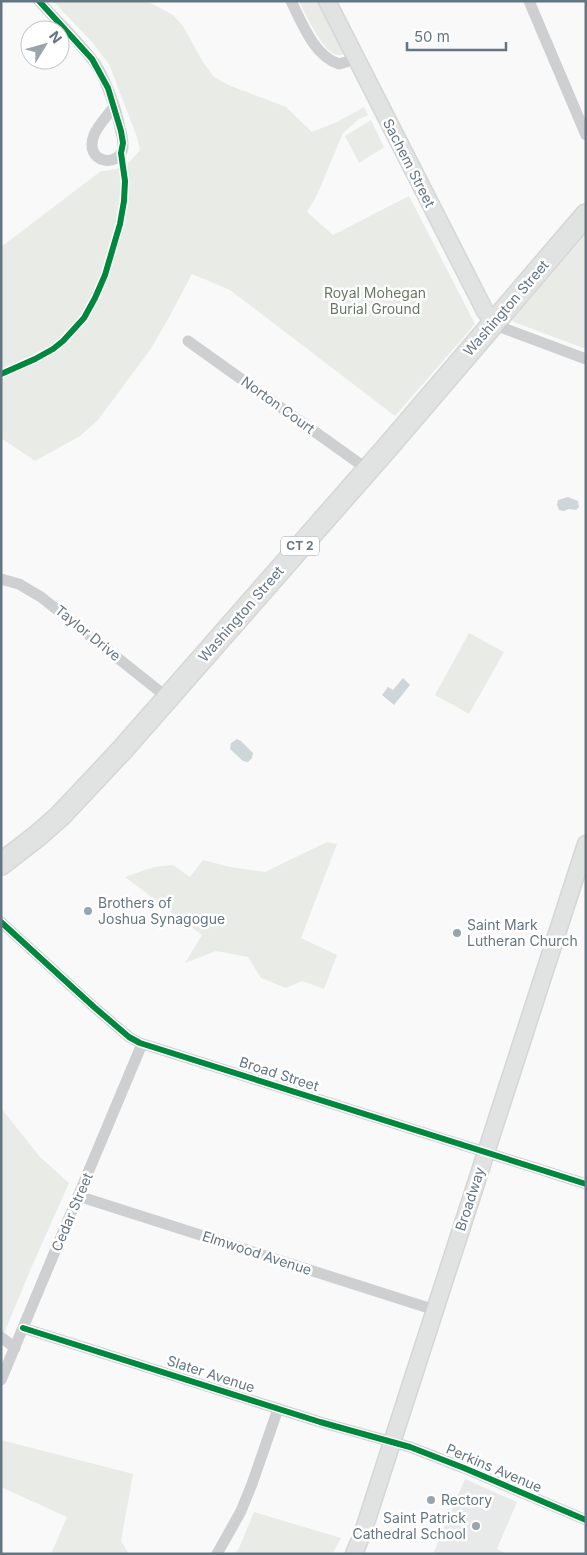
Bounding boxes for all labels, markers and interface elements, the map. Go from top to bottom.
north arrow [20,20,70,70]
scale bar [407,20,506,52]
text: N [46,27,66,46]
text: 50 m [414,27,450,46]
street label: Sachem Street [380,116,439,210]
street label: Washington Street [459,256,552,359]
park label: Royal Mohegan Burial Ground [324,284,426,317]
street label: Norton Court [238,372,319,437]
road number: CT 2 [281,536,319,556]
street label: Washington Street [194,562,287,665]
street label: Taylor Drive [52,601,124,664]
place label: Brothers of Joshua Synagogue [98,894,225,927]
marker: Brothers of Joshua Synagogue [82,905,94,917]
place label: Saint Mark Lutheran Church [467,916,578,949]
marker: Saint Mark Lutheran Church [451,927,463,939]
street label: Broad Street [237,1053,321,1095]
street label: Broadway [451,1165,488,1233]
street label: Cedar Street [47,1170,96,1254]
street label: Elmwood Avenue [200,1227,314,1278]
street label: Slater Avenue [165,1351,257,1396]
street label: Perkins Avenue [444,1440,545,1495]
place label: Rectory [441,1491,492,1508]
marker: Rectory [425,1494,437,1506]
place label: Saint Patrick Cathedral School [352,1509,466,1542]
marker: Saint Patrick Cathedral School [470,1520,482,1532]

